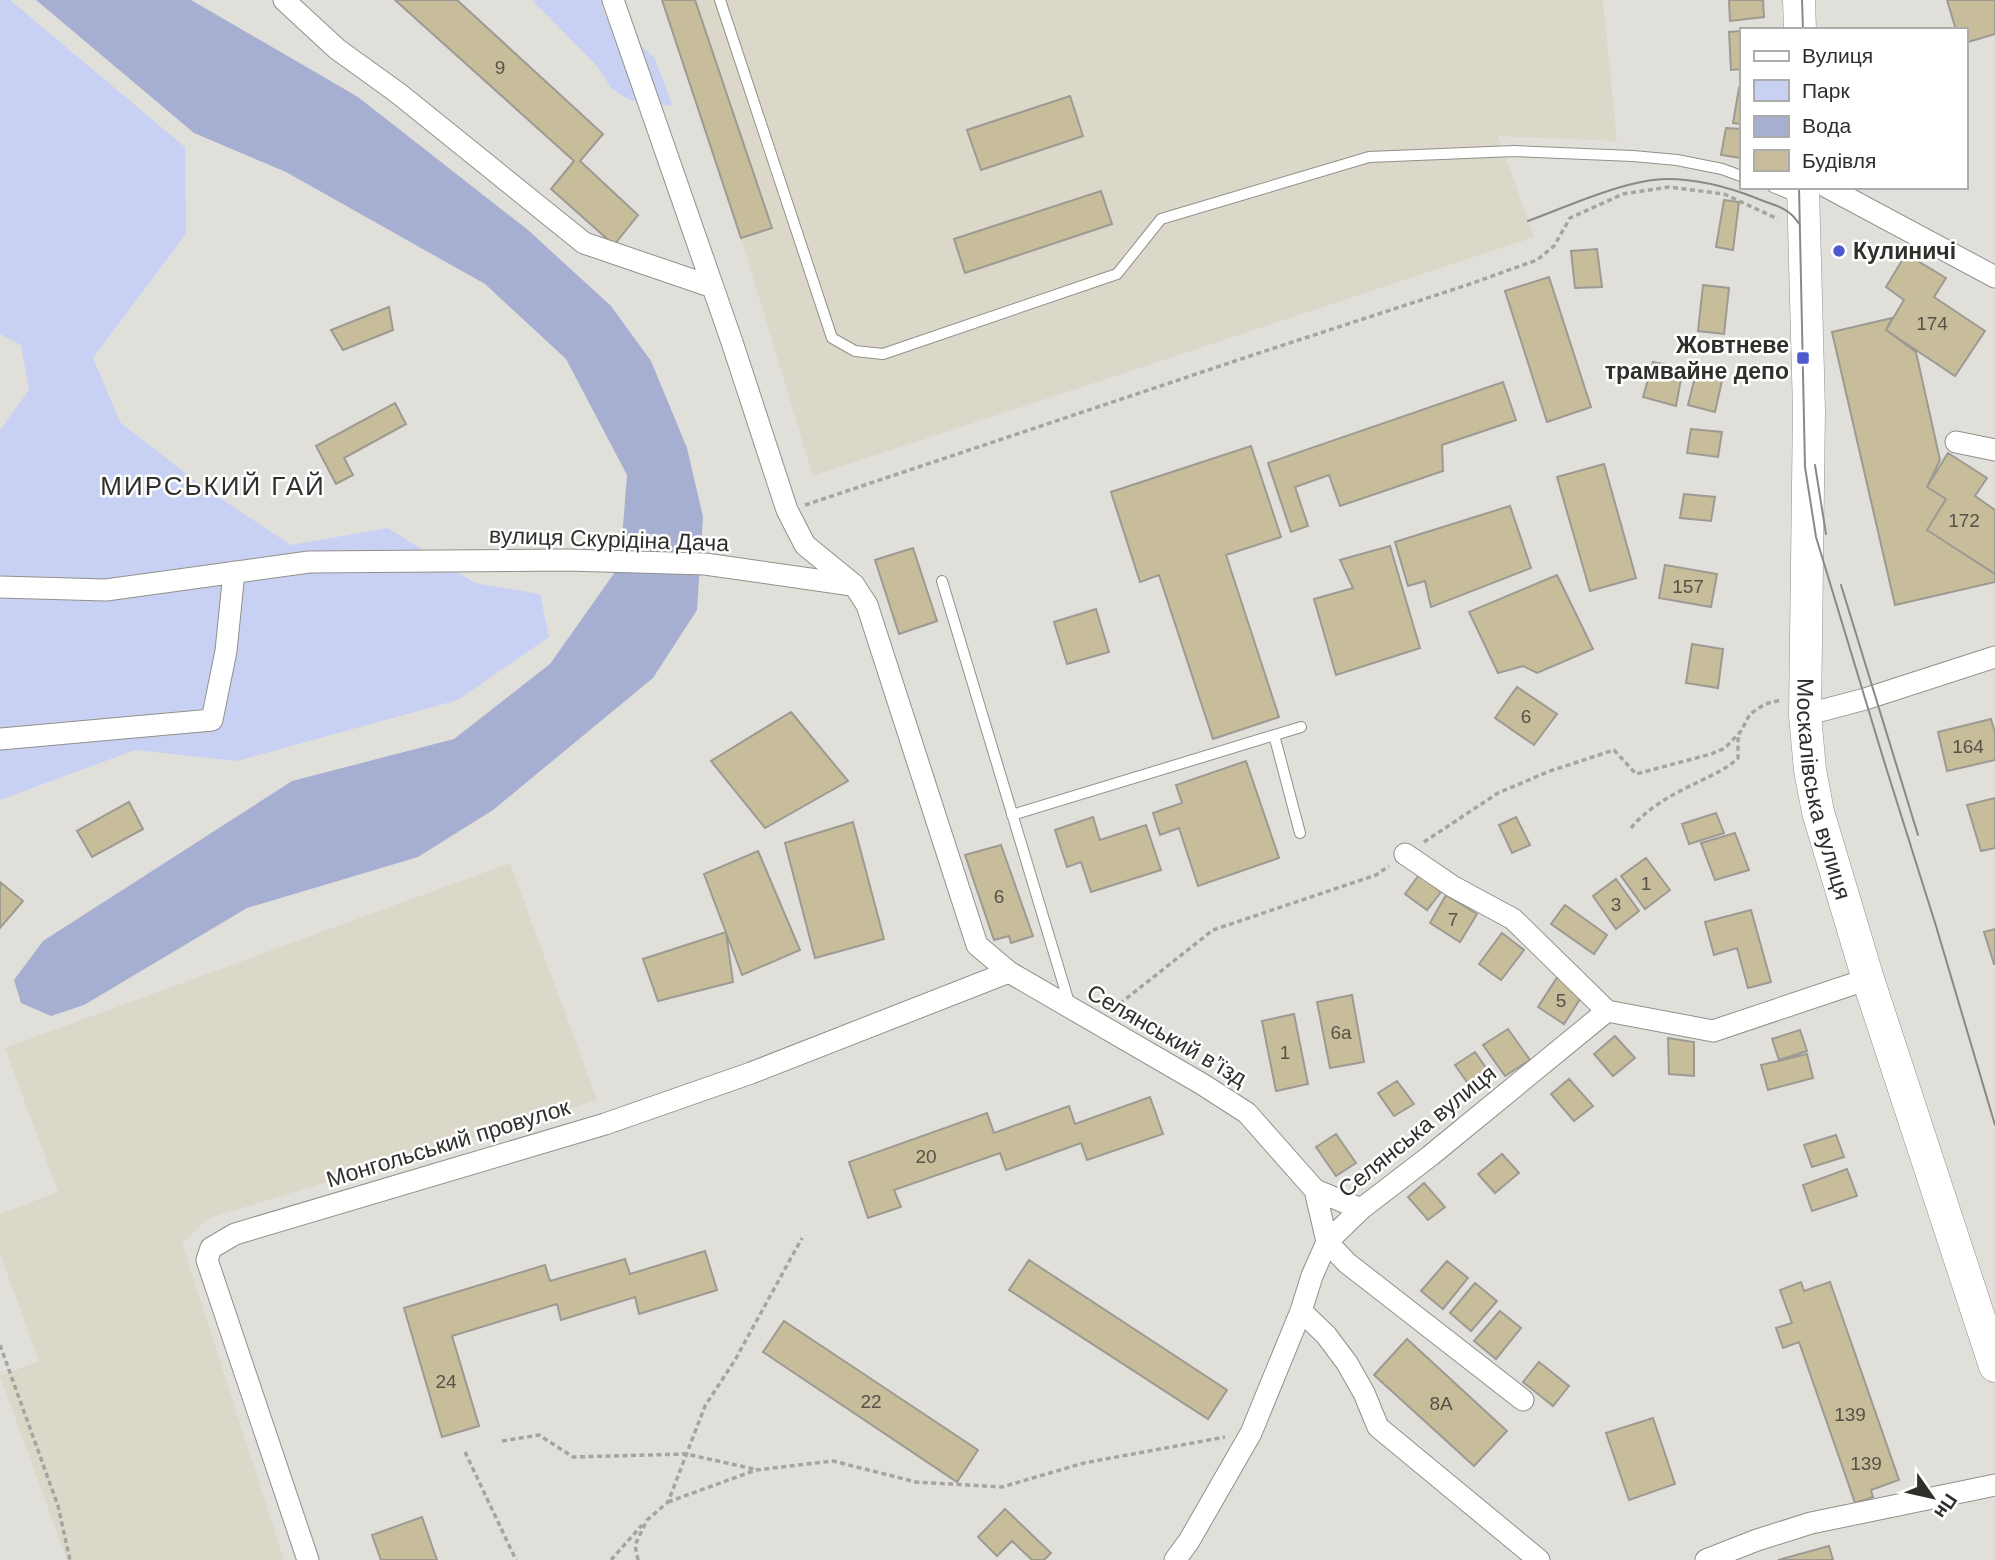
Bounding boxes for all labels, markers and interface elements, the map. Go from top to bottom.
legend [1740,28,1967,189]
text: Вулиця [1802,44,1873,67]
house number: 9 [495,57,505,78]
text: Парк [1802,79,1850,102]
text: Вода [1802,114,1851,137]
text: Будівля [1802,149,1876,172]
place label: Кулиничі [1853,238,1956,264]
marker: Кулиничі [1831,243,1847,259]
house number: 174 [1916,313,1948,334]
place label: Жовтневе трамвайне депо [1605,332,1789,384]
marker: Жовтневе трамвайне депо [1795,350,1811,366]
district label: МИРСЬКИЙ ГАЙ [100,471,326,501]
house number: 172 [1948,510,1980,531]
street label: вулиця Скурідіна Дача [489,522,730,556]
house number: 157 [1672,576,1704,597]
street label: Москалівська вулиця [1792,678,1856,903]
house number: 6 [1521,706,1531,727]
house number: 164 [1952,736,1984,757]
house number: 1 [1641,873,1651,894]
house number: 6 [994,886,1004,907]
house number: 3 [1611,894,1621,915]
house number: 7 [1448,909,1458,930]
street label: Селянський вʼїзд [1083,979,1252,1092]
house number: 5 [1556,990,1566,1011]
house number: 6а [1330,1022,1352,1043]
house number: 1 [1280,1042,1290,1063]
street label: Селянська вулиця [1333,1060,1501,1202]
street label: Монгольський провулок [323,1093,574,1192]
house number: 20 [915,1146,937,1167]
house number: 24 [435,1371,457,1392]
house number: 22 [860,1391,882,1412]
house number: 8А [1429,1393,1453,1414]
house number: 139 [1834,1404,1866,1425]
house number: 139 [1850,1453,1882,1474]
north arrow [1897,1462,1967,1532]
text: Пн [1930,1490,1961,1523]

